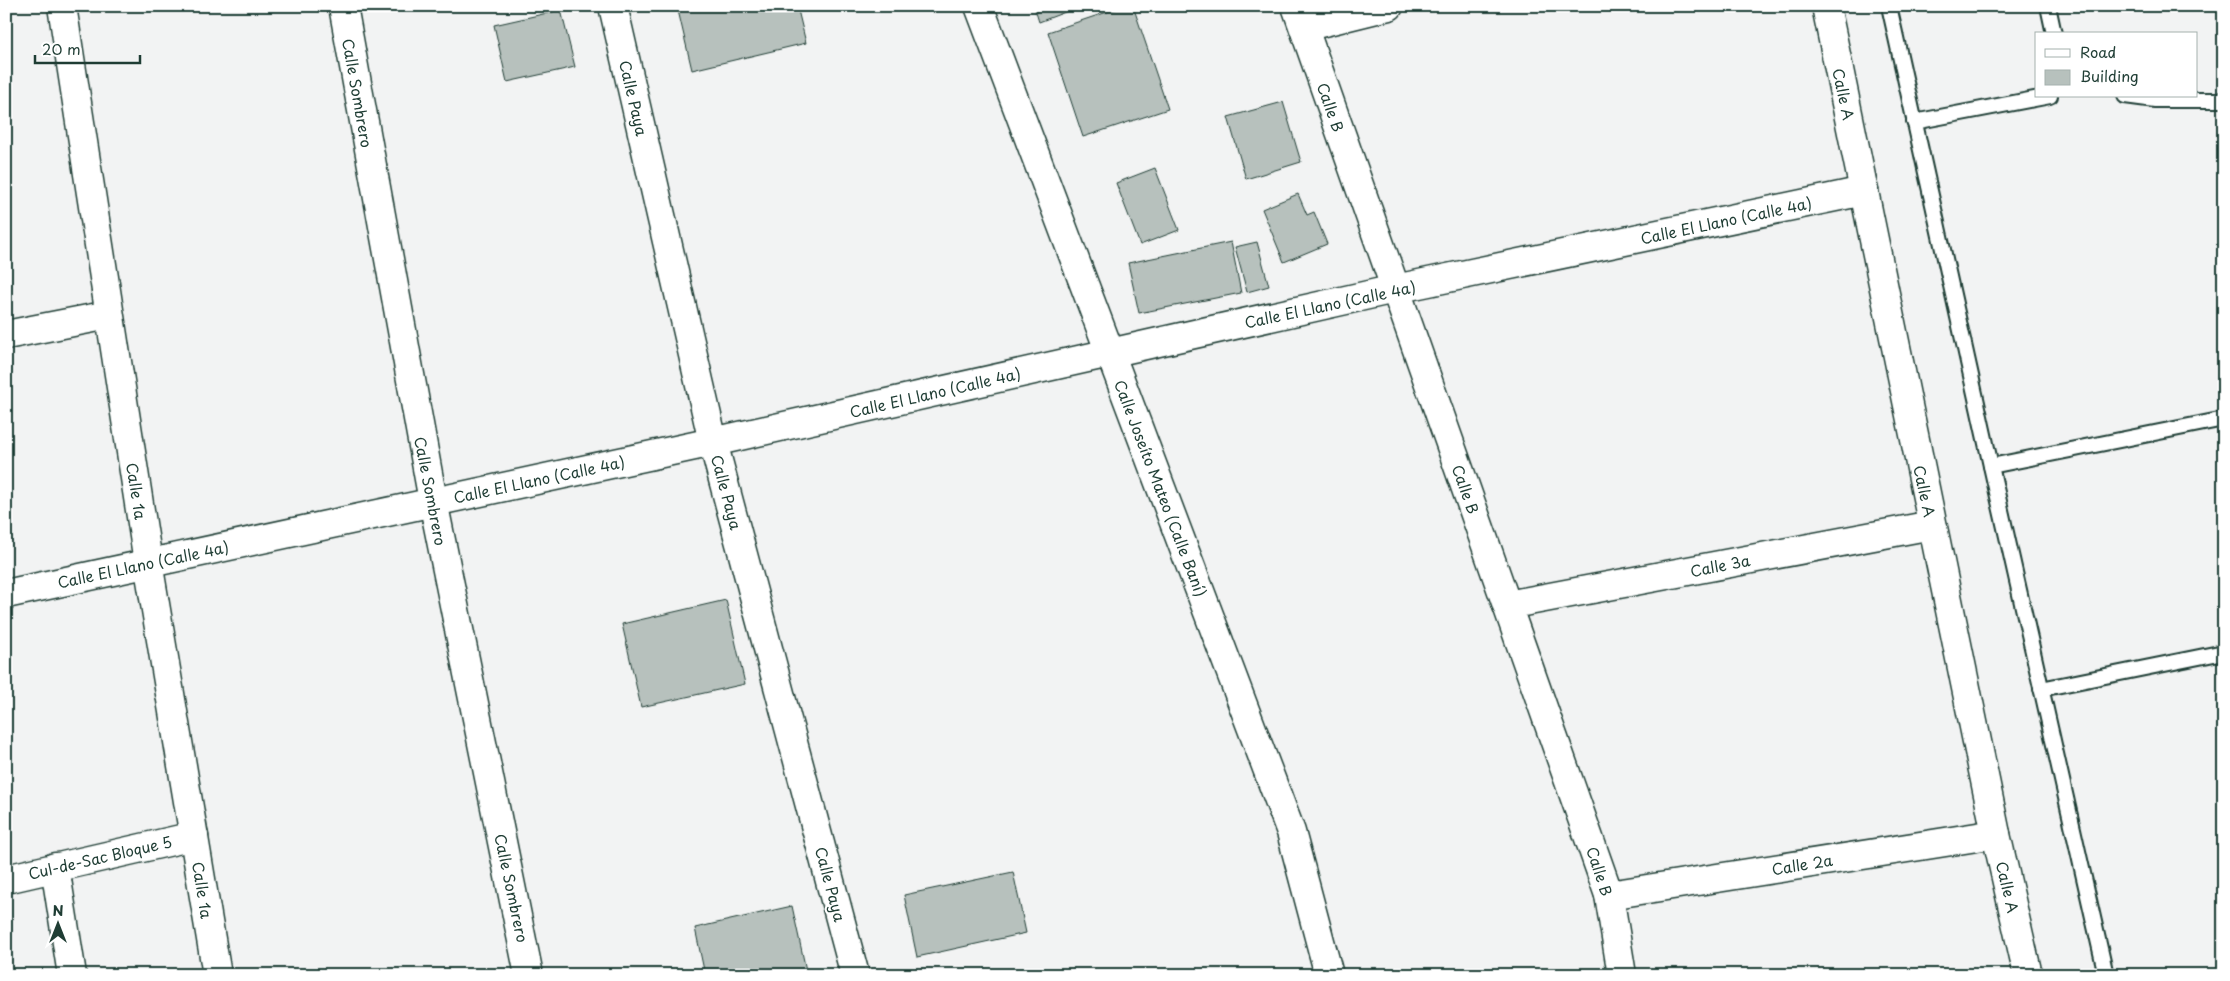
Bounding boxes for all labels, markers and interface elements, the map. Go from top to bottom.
scale bar [35,32,140,64]
legend [2035,32,2198,98]
text: 20 m [42,37,81,60]
street label: Calle Sombrero [337,37,379,149]
text: Road [2080,40,2116,63]
street label: Calle Paya [614,58,654,139]
text: Building [2080,64,2139,87]
street label: Calle A [1827,66,1861,122]
street label: Calle B [1312,79,1350,135]
street label: Calle El Llano (Calle 4a) [1638,191,1814,249]
street label: Calle El Llano (Calle 4a) [1242,275,1418,333]
street label: Calle El Llano (Calle 4a) [847,361,1023,423]
street label: Calle Joseíto Mateo (Calle Baní) [1109,376,1213,600]
street label: Calle Sombrero [409,435,453,547]
street label: Calle El Llano (Calle 4a) [451,450,627,508]
street label: Calle Paya [706,452,748,533]
street label: Calle 1a [121,461,153,522]
street label: Calle B [1447,461,1485,517]
street label: Calle A [1908,463,1942,519]
street label: Calle El Llano (Calle 4a) [55,535,231,593]
street label: Calle 3a [1688,548,1752,582]
street label: Cul-de-Sac Bloque 5 [26,829,174,885]
street label: Calle Sombrero [489,832,535,944]
street label: Calle B [1581,843,1619,899]
street label: Calle Paya [810,844,852,925]
street label: Calle 2a [1770,848,1835,880]
street label: Calle A [1991,859,2025,915]
street label: Calle 1a [187,860,219,921]
north arrow [32,898,82,948]
text: N [52,900,64,921]

